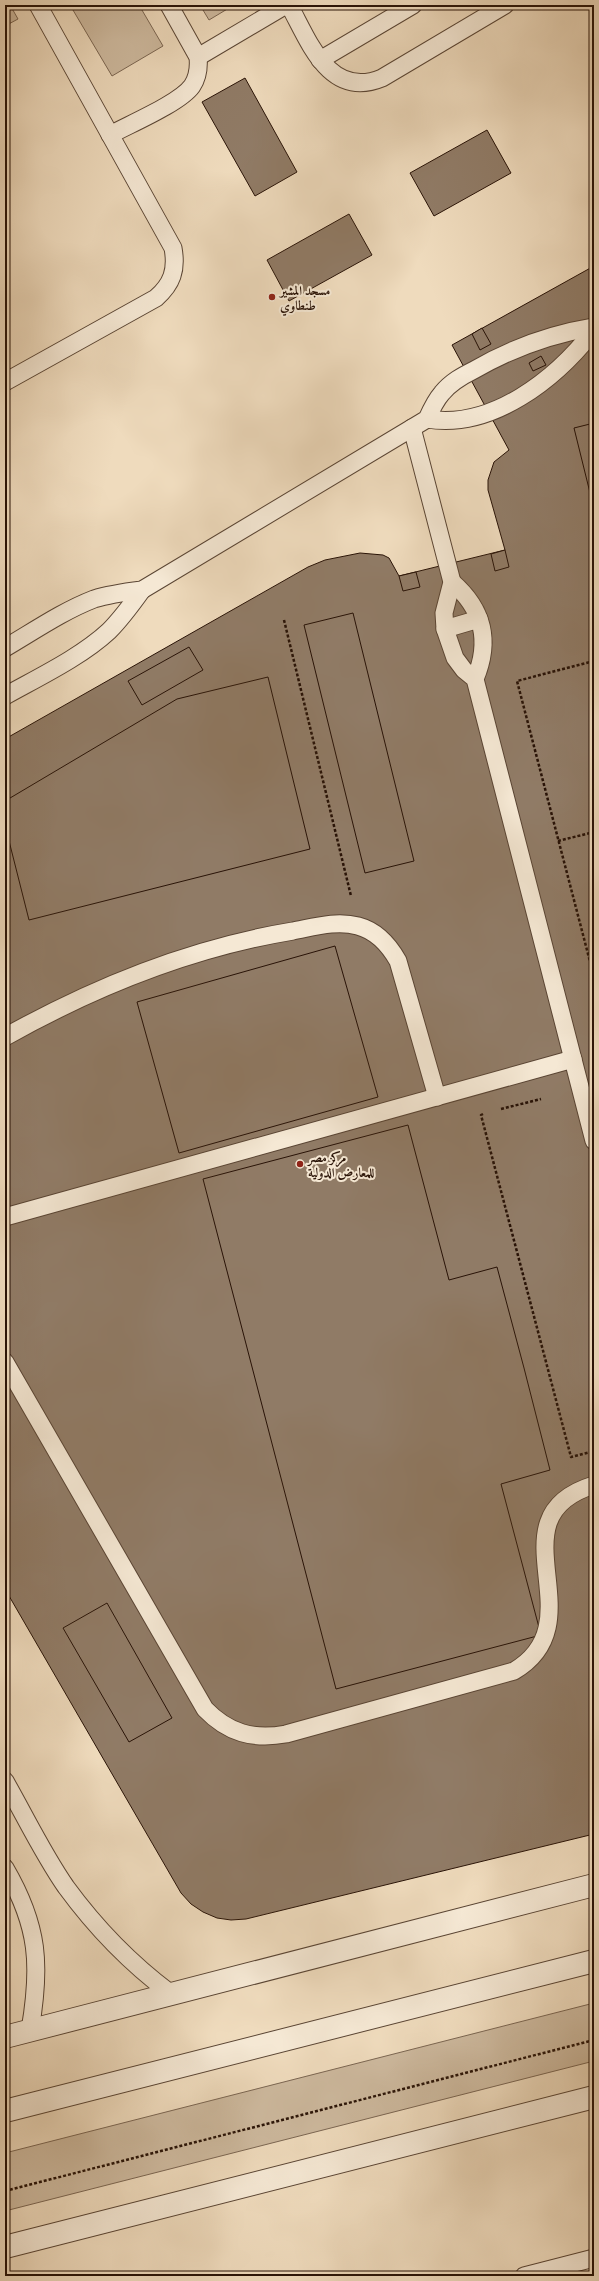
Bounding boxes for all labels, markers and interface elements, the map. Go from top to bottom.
place label: مسجد المشير طنطاوي [278,281,330,317]
marker: مسجد المشير طنطاوي [267,292,277,302]
place label: مركز مصر للمعارض الدولية [306,1148,374,1182]
marker: مركز مصر للمعارض الدولية [295,1159,305,1169]

